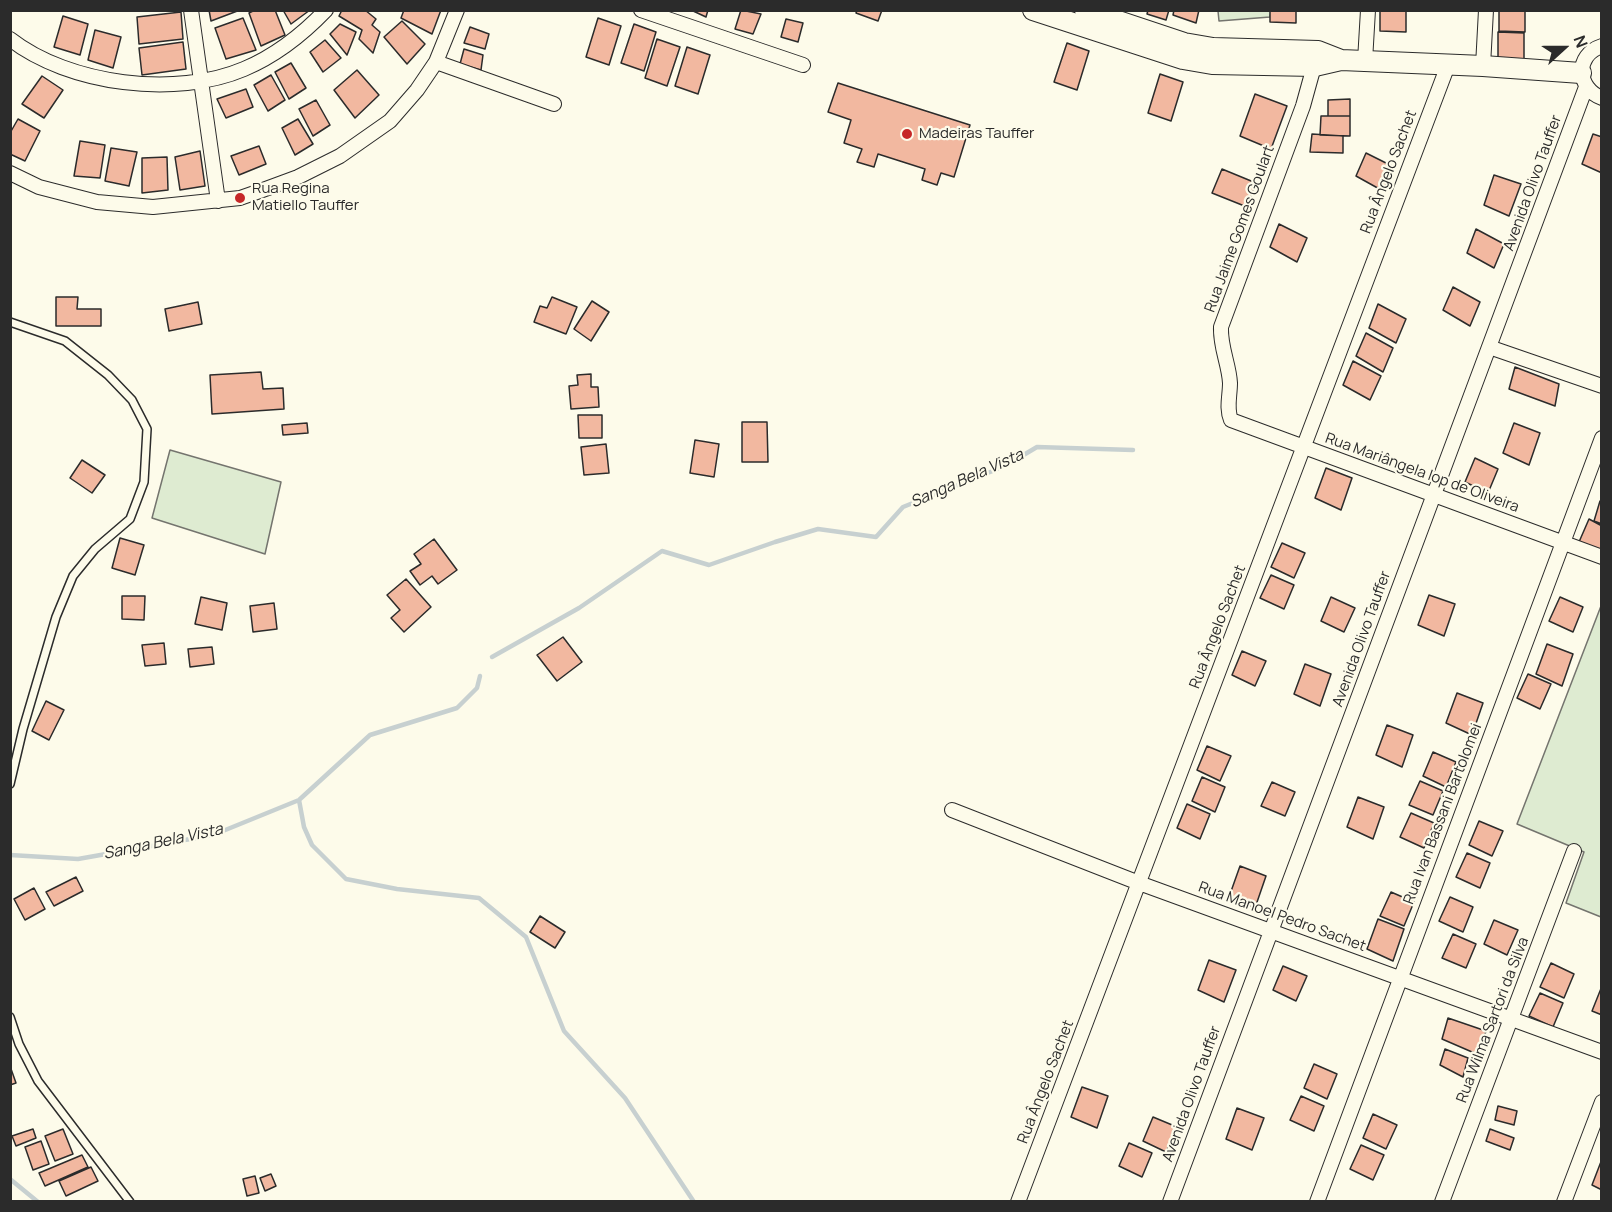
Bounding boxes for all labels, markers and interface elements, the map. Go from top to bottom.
north arrow [1534,18,1594,78]
text: N [1568,32,1593,51]
street label: Rua Ângelo Sachet [1357,108,1421,236]
street label: Avenida Olivo Tauffer [1500,113,1566,253]
place label: Madeiras Tauffer [919,125,1034,143]
marker: Madeiras Tauffer [900,127,914,141]
street label: Rua Jaime Gomes Goulart [1201,143,1279,315]
place label: Rua Regina Matiello Tauffer [252,180,359,215]
marker: Rua Regina Matiello Tauffer [233,191,247,205]
street label: Rua Mariângela Iop de Oliveira [1323,429,1521,517]
water label: Sanga Bela Vista [908,446,1026,512]
street label: Rua Ângelo Sachet [1186,563,1250,691]
street label: Avenida Olivo Tauffer [1329,569,1395,709]
street label: Rua Ivan Bassani Bartolomei [1400,721,1486,907]
water label: Sanga Bela Vista [102,820,224,864]
street label: Rua Manoel Pedro Sachet [1196,878,1368,956]
street label: Rua Wilma Sartori da Silva [1453,935,1533,1105]
street label: Rua Ângelo Sachet [1014,1018,1078,1146]
street label: Avenida Olivo Tauffer [1159,1024,1225,1164]

